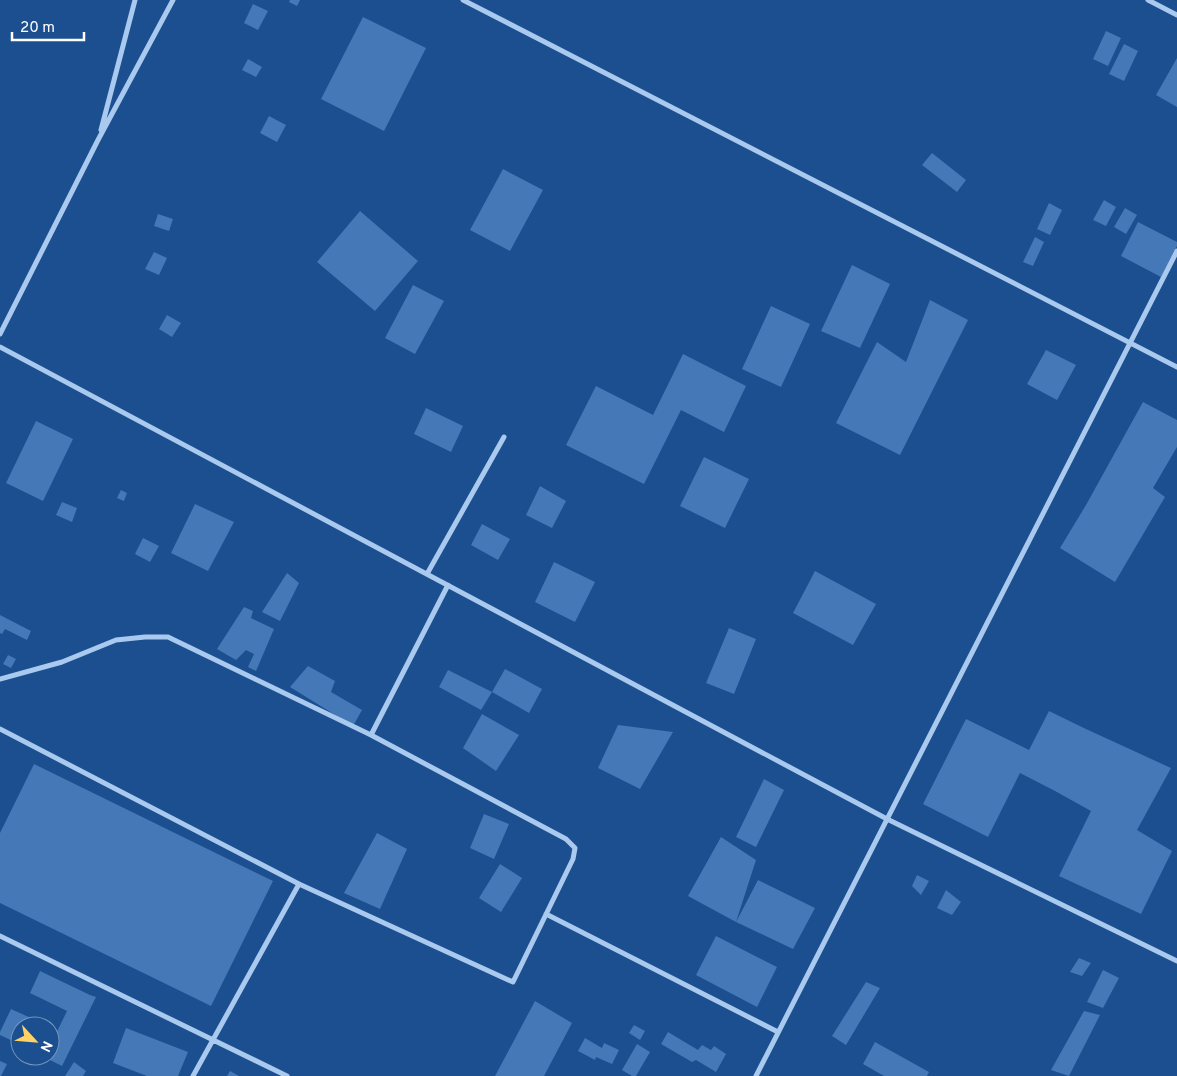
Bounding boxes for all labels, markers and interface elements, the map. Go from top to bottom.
scale bar [12,10,85,42]
text: 20 m [20,19,55,38]
north arrow [10,1016,60,1066]
text: N [35,1038,55,1054]

